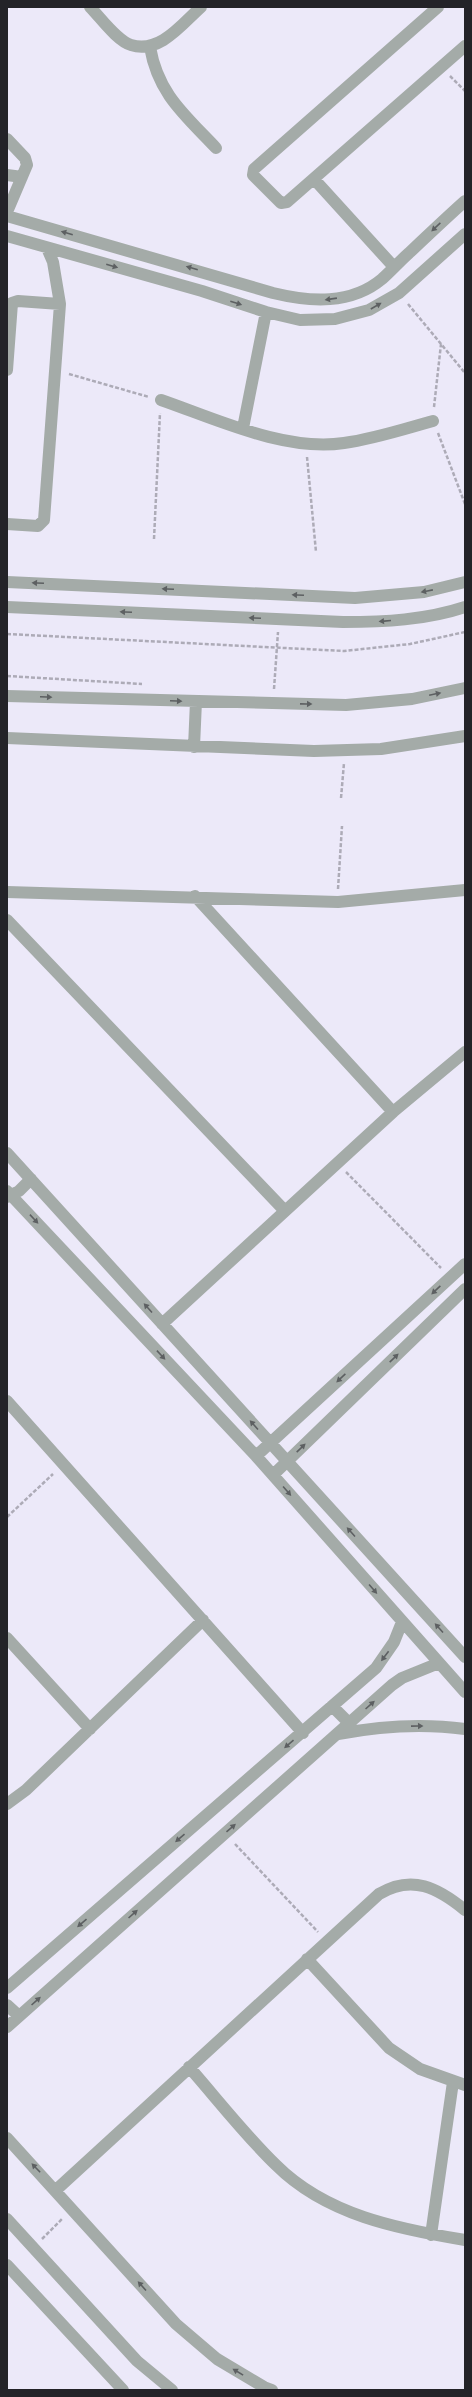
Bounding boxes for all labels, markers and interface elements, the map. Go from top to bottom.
one-way arrow [431,223,442,232]
one-way arrow [60,230,72,236]
one-way arrow [106,263,118,269]
one-way arrow [186,265,198,271]
one-way arrow [325,296,337,302]
one-way arrow [231,300,243,306]
one-way arrow [370,302,382,309]
one-way arrow [32,580,44,587]
one-way arrow [162,586,174,593]
one-way arrow [421,588,433,594]
one-way arrow [291,592,304,598]
one-way arrow [120,609,132,616]
one-way arrow [249,615,261,622]
one-way arrow [379,618,391,625]
one-way arrow [429,691,441,697]
one-way arrow [40,694,53,700]
one-way arrow [170,697,182,704]
one-way arrow [300,701,313,707]
one-way arrow [29,1214,38,1224]
one-way arrow [431,1285,441,1295]
one-way arrow [143,1303,153,1313]
one-way arrow [156,1350,166,1360]
one-way arrow [389,1353,399,1363]
one-way arrow [336,1373,346,1383]
one-way arrow [250,1420,259,1430]
one-way arrow [296,1443,306,1453]
one-way arrow [282,1487,291,1496]
one-way arrow [347,1526,356,1537]
one-way arrow [369,1584,378,1594]
one-way arrow [434,1623,443,1633]
one-way arrow [381,1651,389,1662]
one-way arrow [365,1700,375,1709]
one-way arrow [411,1722,423,1729]
one-way arrow [285,1739,294,1748]
one-way arrow [226,1824,235,1833]
one-way arrow [176,1833,185,1842]
one-way arrow [128,1910,139,1919]
one-way arrow [77,1918,87,1928]
one-way arrow [31,1996,41,2005]
one-way arrow [31,2163,41,2173]
one-way arrow [137,2280,146,2291]
one-way arrow [232,2368,244,2375]

